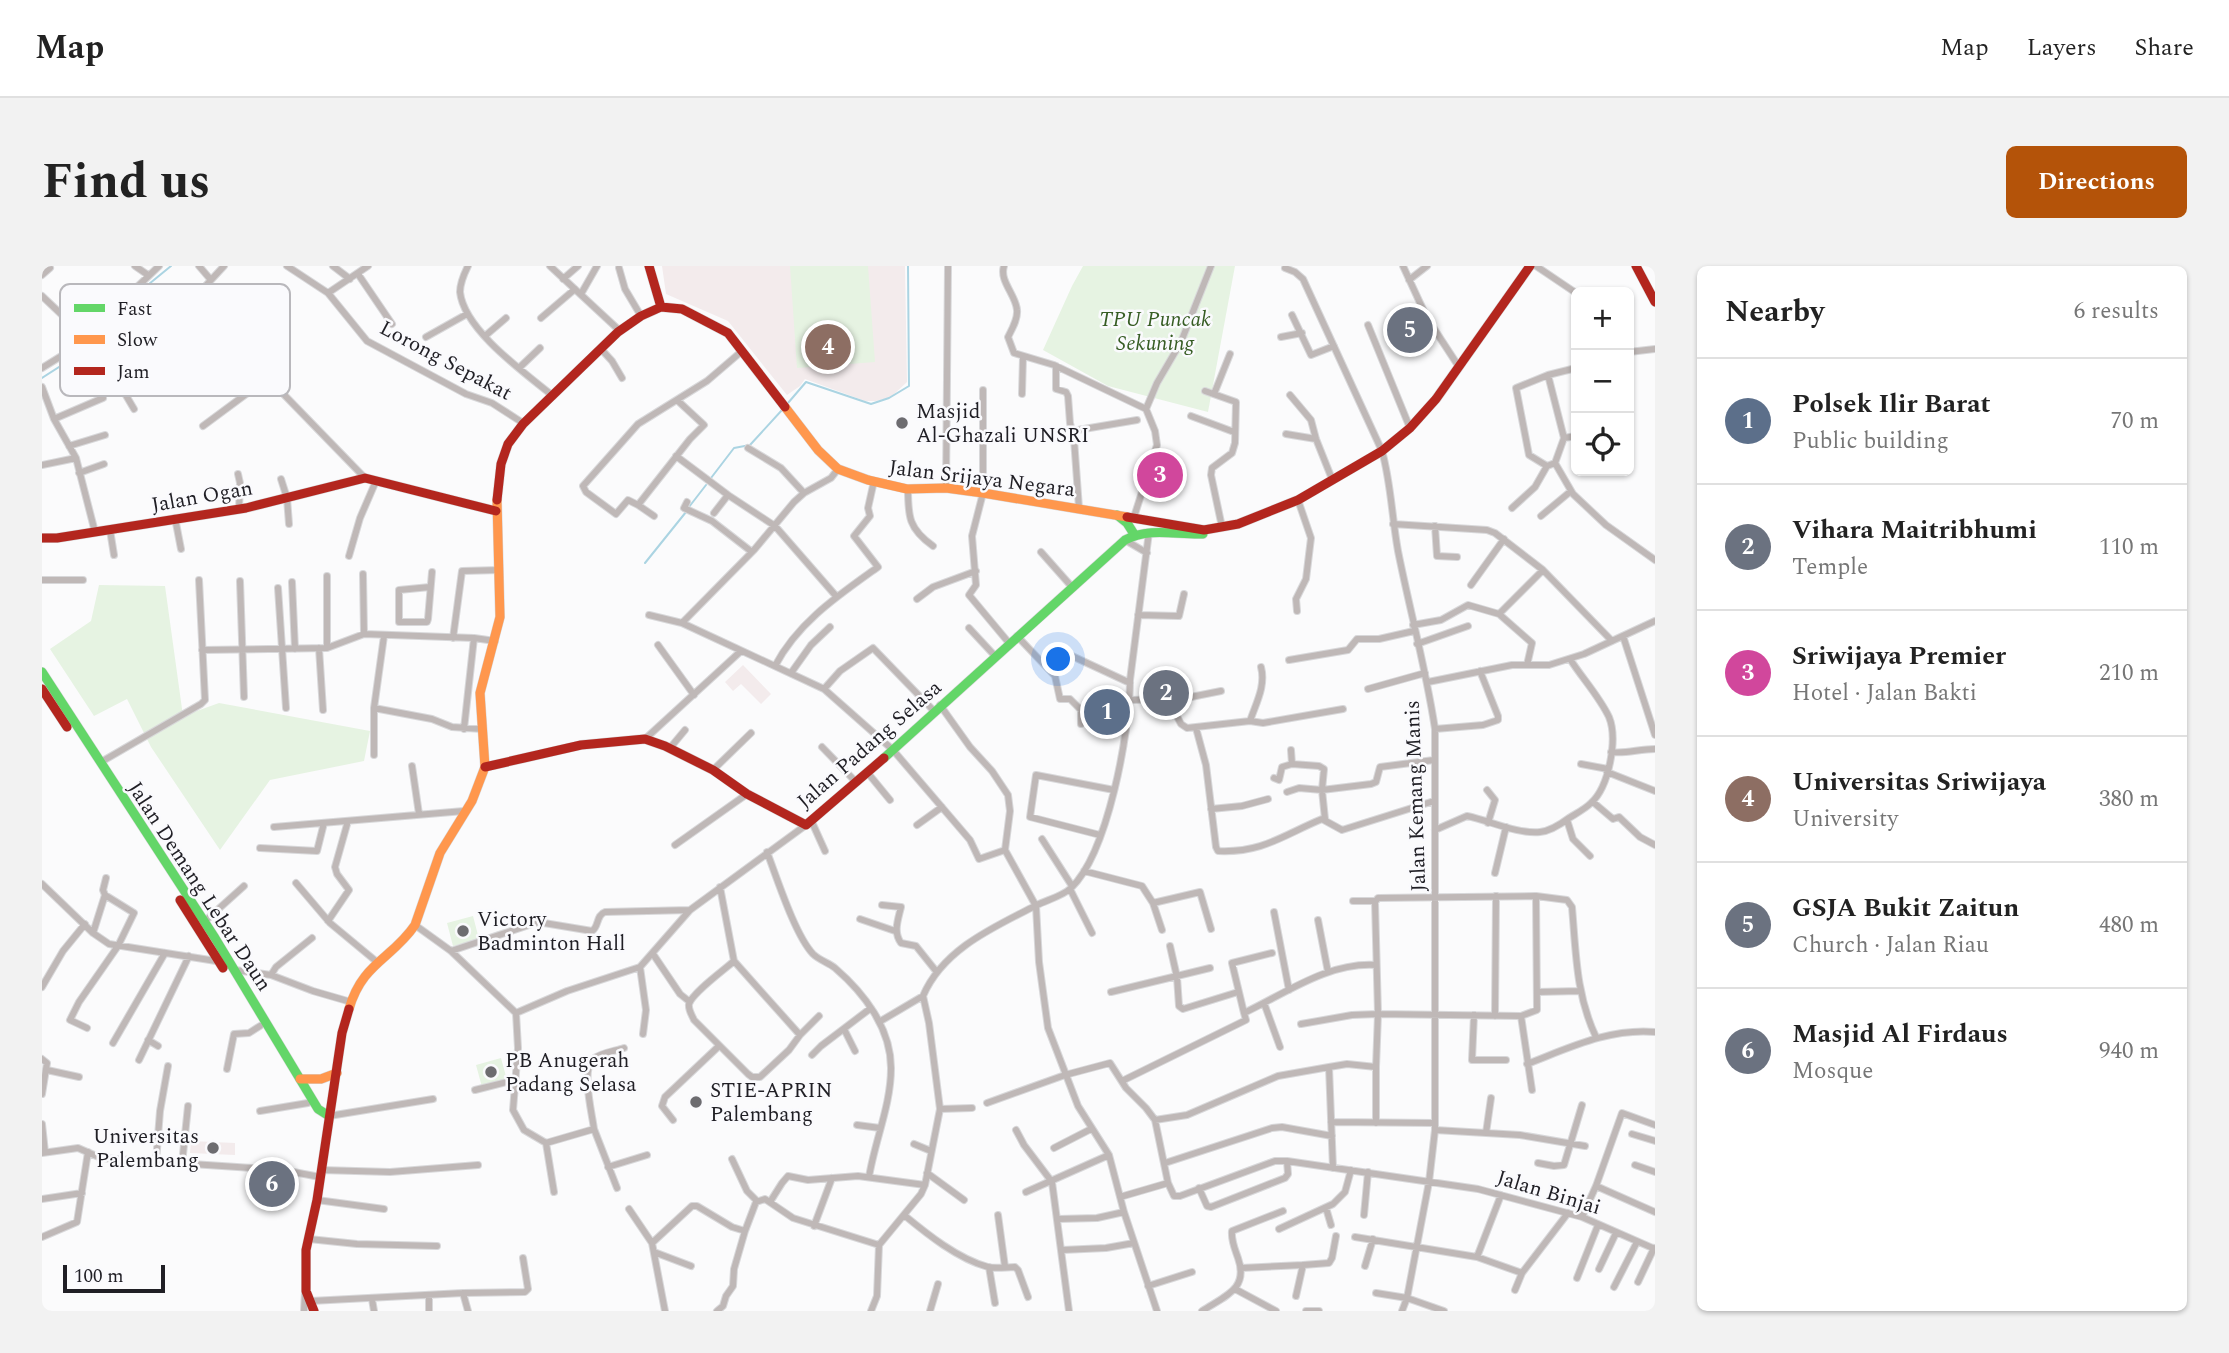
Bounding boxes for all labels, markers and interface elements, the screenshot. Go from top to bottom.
text: Map [35,23,104,73]
text: Map [1940,30,1989,66]
text: Layers [2027,30,2097,66]
text: Share [2135,30,2194,66]
text: Find us [42,145,210,220]
button: Directions [2006,146,2187,218]
legend [60,284,290,396]
map controls [1571,287,1634,476]
button: + [1571,287,1634,350]
text: Nearby [1725,289,1824,335]
text: 6 results [2074,294,2159,329]
text: Fast [117,295,153,324]
park label: TPU Puncak Sekuning [1099,304,1211,360]
pin: 5 [1387,304,1433,356]
street label: Lorong Sepakat [374,312,518,409]
pin: 4 [805,321,851,373]
text: Slow [117,326,158,355]
button: − [1571,350,1634,413]
text: Jam [117,358,149,387]
text: Polsek Ilir Barat [1792,384,1991,424]
place label: Masjid Al-Ghazali UNSRI [916,396,1089,452]
text: 1 [1742,404,1754,439]
text: 70 m [2110,404,2159,439]
button: locate [1571,413,1634,476]
marker: Masjid Al-Ghazali UNSRI [894,415,910,431]
text: Public building [1792,424,1949,459]
pin: 3 [1137,449,1183,501]
street label: Jalan Srijaya Negara [887,452,1078,506]
street label: Jalan Ogan [149,472,255,522]
text: Vihara Maitribhumi [1792,510,2037,550]
text: 2 [1742,530,1754,565]
text: 110 m [2099,530,2159,565]
text: Temple [1792,550,1868,585]
text: Sriwijaya Premier [1792,636,2006,676]
your location [1041,642,1075,676]
text: 3 [1742,656,1754,691]
text: 210 m [2099,656,2159,691]
pin: 2 [1143,667,1189,719]
street label: Jalan Padang Selasa [790,672,950,817]
text: Hotel · Jalan Bakti [1792,676,1977,711]
pin: 1 [1084,686,1130,738]
street label: Jalan Kemang Manis [1397,700,1435,892]
text: Universitas Sriwijaya [1792,762,2046,802]
street label: Jalan Demang Lebar Daun [119,775,279,998]
text: 4 [1742,782,1754,817]
text: 380 m [2099,782,2159,817]
text: University [1792,802,1898,837]
text: GSJA Bukit Zaitun [1792,888,2019,928]
place label: Victory Badminton Hall [477,904,625,960]
text: 5 [1742,908,1754,943]
text: 480 m [2099,908,2159,943]
marker: Victory Badminton Hall [455,923,471,939]
text: Church · Jalan Riau [1792,928,1989,963]
text: Masjid Al Firdaus [1792,1014,2008,1054]
text: 6 [1742,1034,1754,1069]
text: 940 m [2099,1034,2159,1069]
place label: PB Anugerah Padang Selasa [505,1045,637,1101]
text: Mosque [1792,1054,1873,1089]
marker: PB Anugerah Padang Selasa [483,1064,499,1080]
place label: STIE-APRIN Palembang [710,1075,832,1131]
marker: STIE-APRIN Palembang [688,1094,704,1110]
place label: Universitas Palembang [93,1121,199,1177]
marker: Universitas Palembang [205,1140,221,1156]
pin: 6 [249,1158,295,1210]
street label: Jalan Binjai [1493,1162,1605,1224]
scale bar [63,1262,164,1294]
text: 100 m [74,1262,124,1291]

